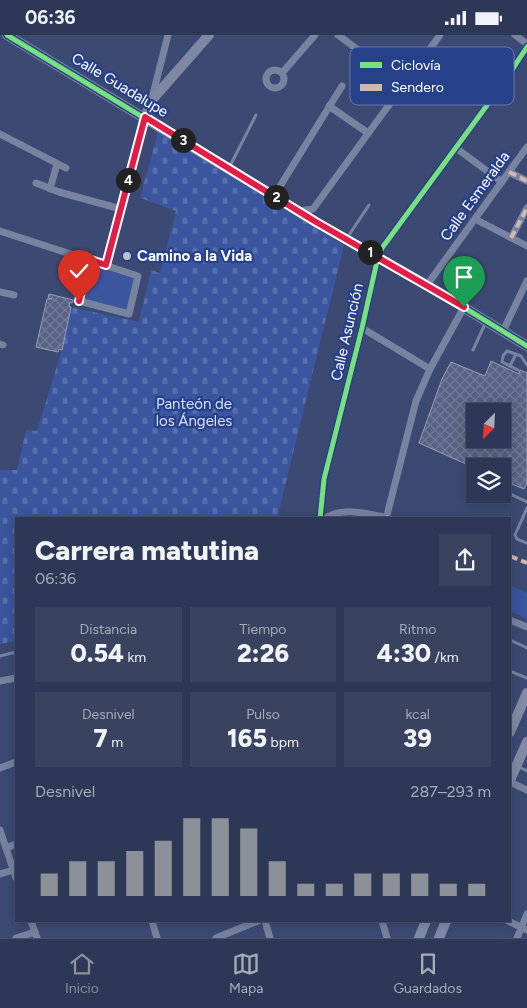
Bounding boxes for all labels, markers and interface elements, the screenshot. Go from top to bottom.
text: 06:36 [25,6,76,29]
legend [350,47,514,105]
street label: Calle Guadalupe [68,49,172,121]
text: Ciclovía [391,57,441,74]
text: Sendero [391,79,444,96]
pin: 3 [170,127,196,153]
text: 3 [180,132,187,149]
street label: Calle Esmeralda [436,148,514,244]
pin: 4 [116,167,140,193]
text: 4 [124,172,133,189]
pin: 2 [264,185,288,209]
text: 2 [272,189,281,206]
pin: 1 [358,239,382,265]
text: 1 [368,244,373,261]
place label: Camino a la Vida [137,247,252,265]
pin [58,250,100,301]
marker: Camino a la Vida [121,250,133,262]
pin [443,256,485,307]
icon: check [65,257,93,285]
icon: arrive [450,263,478,291]
street label: Calle Asunción [327,281,367,383]
park label: Panteón de los Ángeles [156,395,232,430]
north arrow [466,403,511,447]
map controls [466,403,511,503]
button: layers [466,458,511,503]
text: Carrera matutina [35,533,259,567]
button: share [439,534,491,586]
text: 06:36 [35,569,76,588]
text: Distancia [80,621,137,638]
text: Tiempo [240,621,286,638]
text: Ritmo [399,621,436,638]
text: 0.54 [70,638,124,668]
text: 2:26 [237,638,289,668]
text: 4:30 [377,638,431,668]
text: km [124,649,146,666]
text: /km [431,649,459,666]
text: Desnivel [82,706,135,723]
text: Pulso [246,706,280,723]
text: kcal [405,706,430,723]
text: 7 [94,723,108,753]
text: 165 [227,723,267,753]
text: 39 [403,723,432,753]
text: m [108,734,123,751]
text: bpm [267,734,299,751]
text: Desnivel [35,782,95,801]
text: 287–293 m [411,782,491,801]
tab: Inicio [65,950,99,997]
tab: Mapa [229,950,263,997]
tab: Guardados [393,950,462,997]

